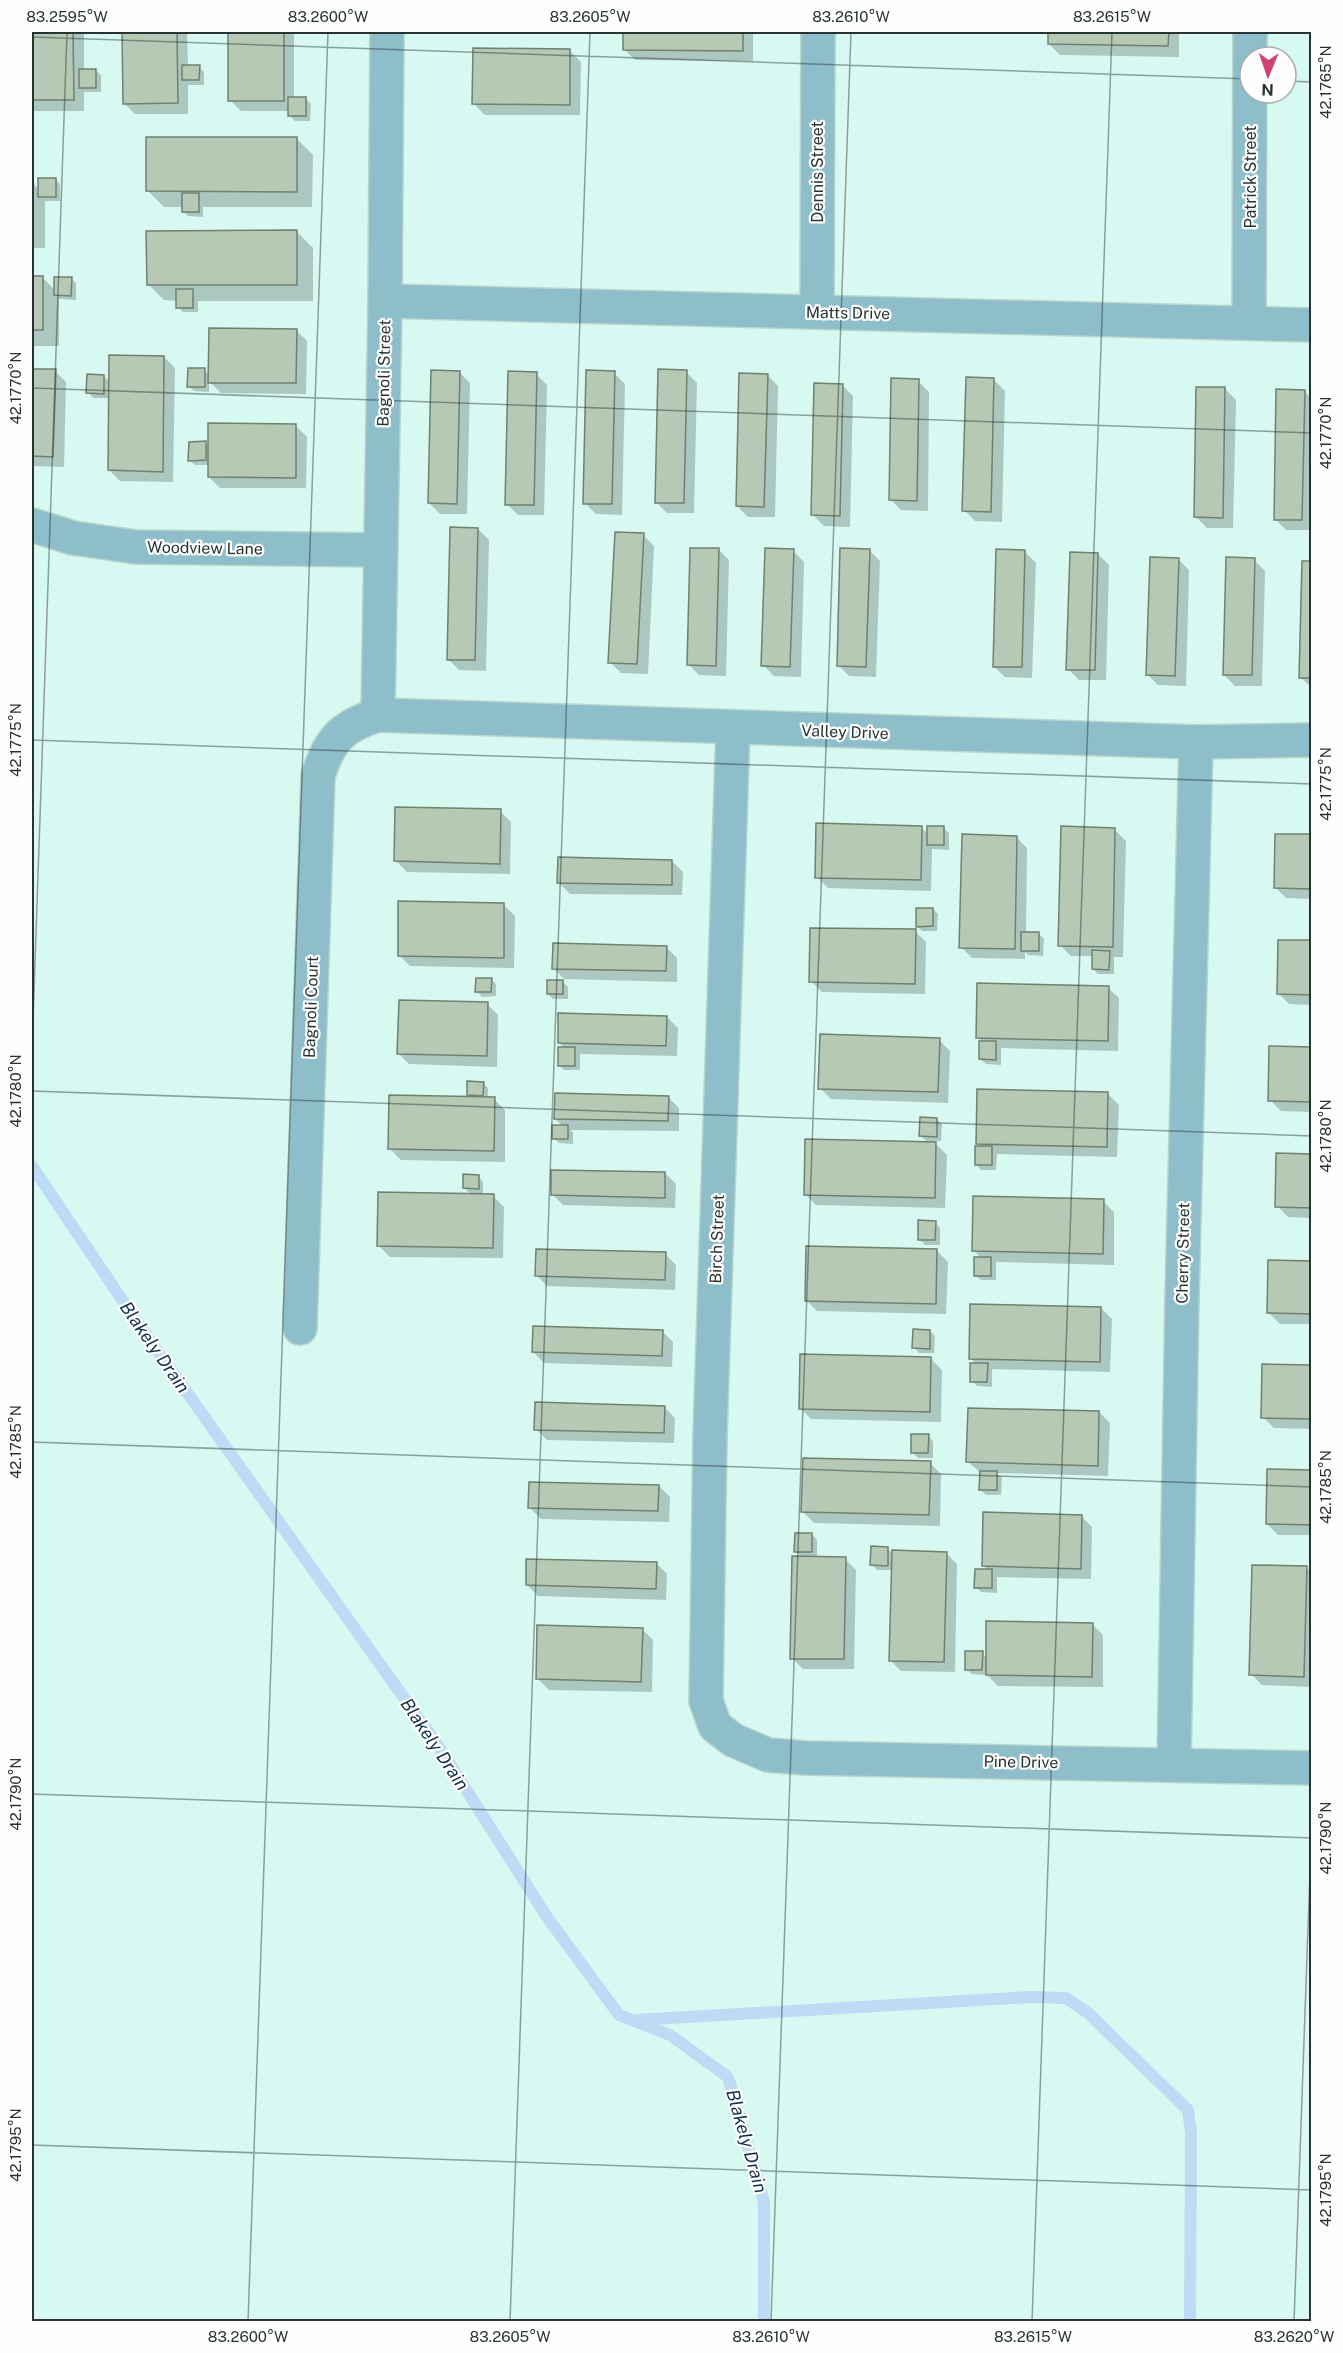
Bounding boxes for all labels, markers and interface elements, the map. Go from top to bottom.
text: 83.2595°W [26,8,108,25]
text: 83.2600°W [288,8,368,25]
text: 83.2605°W [550,8,630,25]
text: 83.2610°W [812,8,890,25]
text: 83.2615°W [1073,8,1151,25]
north arrow [1238,45,1298,105]
text: 42.1765°N [1317,45,1334,119]
text: N [1261,80,1274,99]
street label: Dennis Street [808,121,827,223]
street label: Patrick Street [1241,125,1260,229]
street label: Matts Drive [806,303,890,323]
street label: Bagnoli Street [374,319,394,427]
text: 42.1770°N [7,351,24,425]
text: 42.1770°N [1317,396,1334,470]
street label: Woodview Lane [147,537,263,559]
text: 42.1775°N [7,703,24,777]
street label: Valley Drive [801,721,889,743]
text: 42.1775°N [1317,747,1334,821]
street label: Bagnoli Court [300,956,322,1058]
text: 42.1780°N [7,1054,24,1128]
text: 42.1780°N [1317,1099,1334,1173]
street label: Birch Street [706,1194,728,1284]
street label: Cherry Street [1173,1202,1193,1304]
water label: Blakely Drain [116,1297,194,1397]
text: 42.1785°N [7,1405,24,1479]
text: 42.1785°N [1317,1450,1334,1524]
water label: Blakely Drain [396,1694,474,1794]
street label: Pine Drive [984,1752,1058,1772]
text: 42.1790°N [7,1757,24,1831]
text: 42.1790°N [1317,1801,1334,1875]
water label: Blakely Drain [722,2087,772,2195]
text: 42.1795°N [7,2108,24,2182]
text: 42.1795°N [1317,2153,1334,2227]
text: 83.2600°W [208,2328,288,2345]
text: 83.2605°W [470,2328,550,2345]
text: 83.2610°W [732,2328,810,2345]
text: 83.2615°W [994,2328,1072,2345]
text: 83.2620°W [1254,2328,1334,2345]

